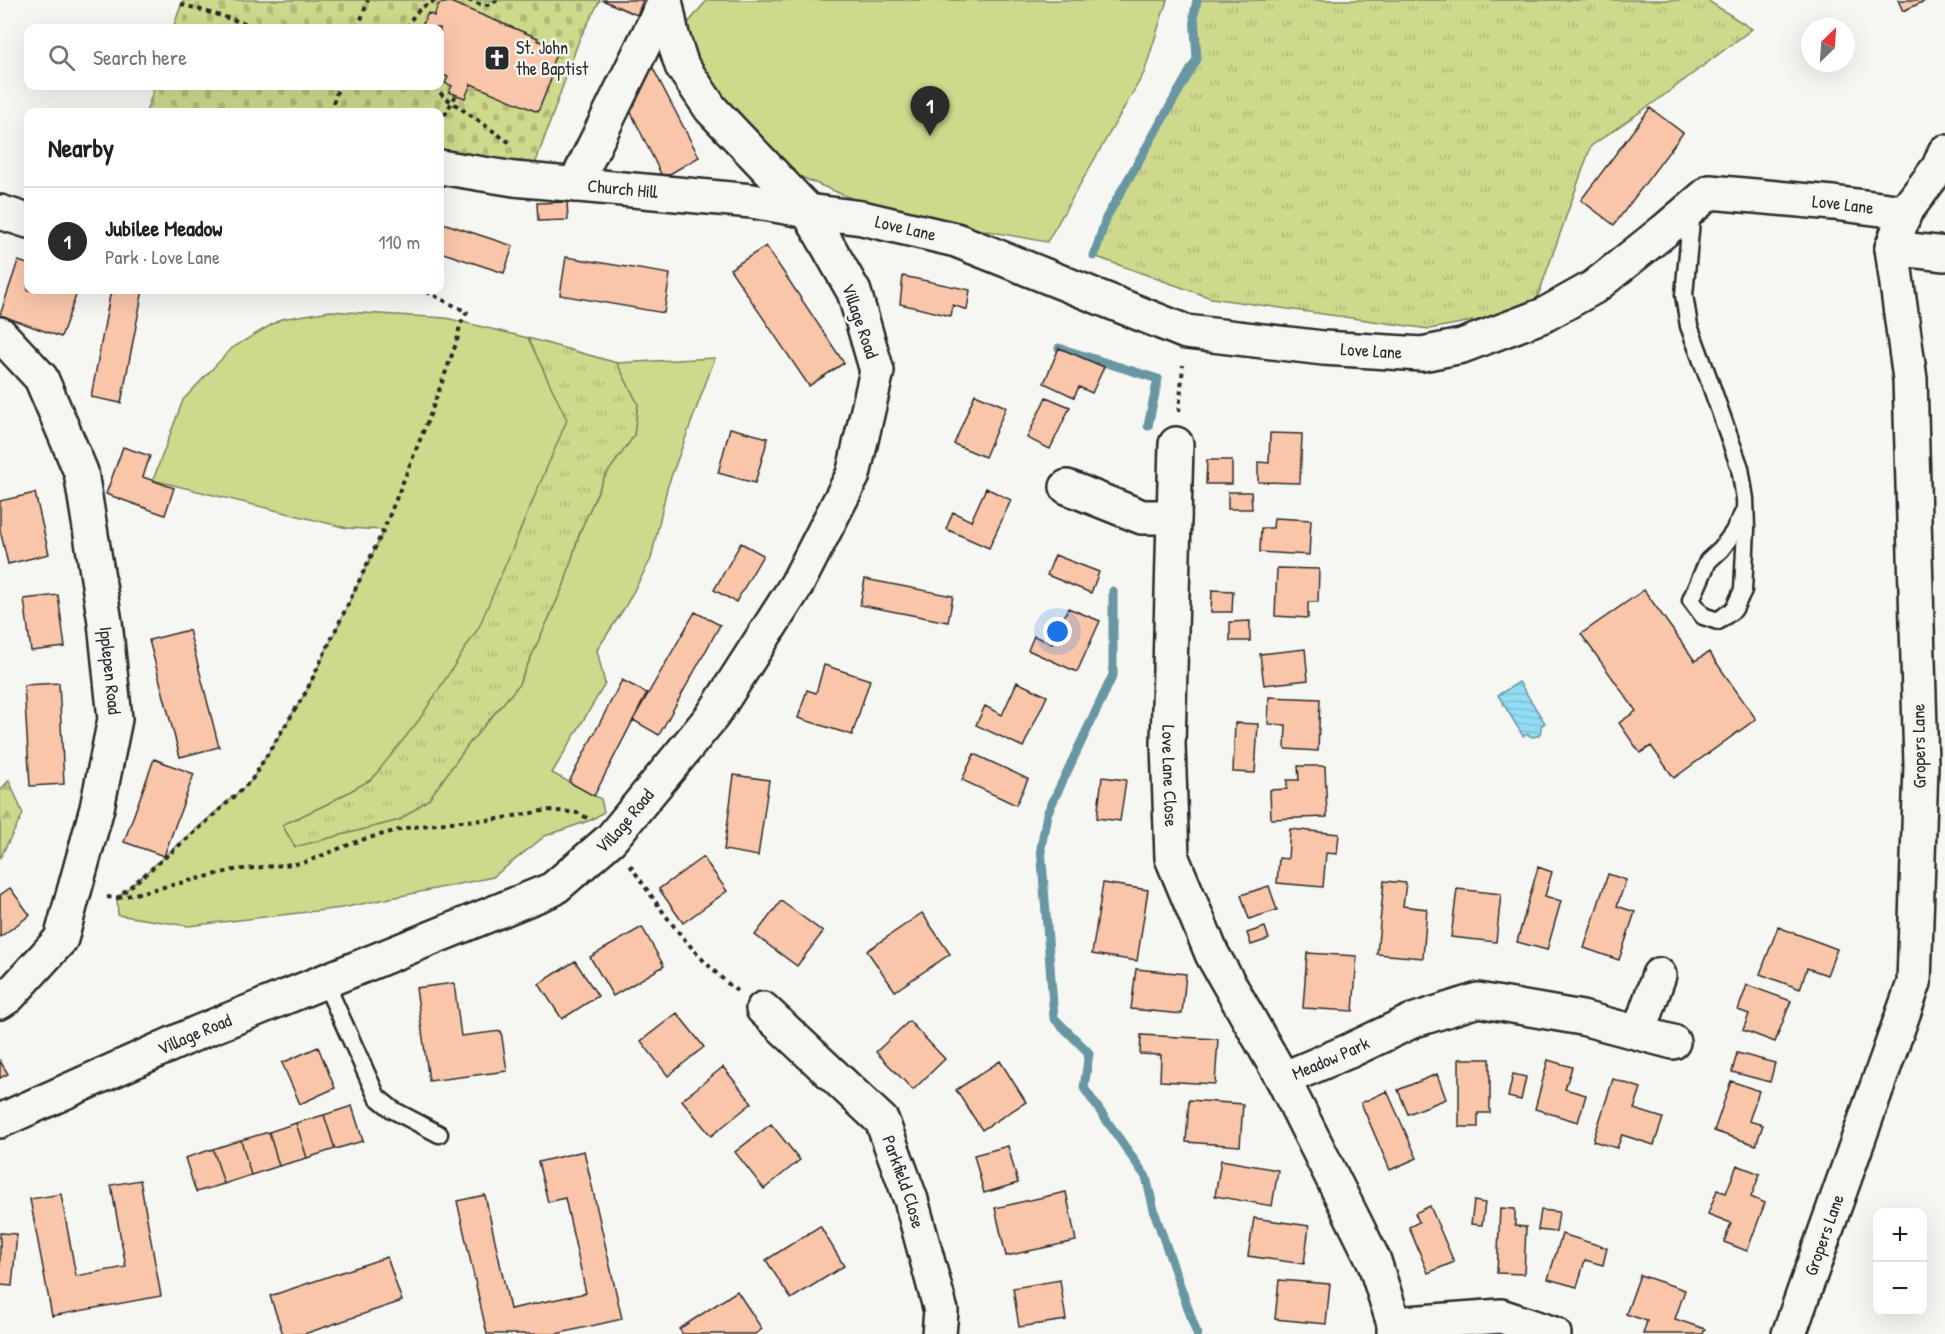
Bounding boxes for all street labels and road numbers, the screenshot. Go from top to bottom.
street label: Church Hill [586,173,659,204]
street label: Love Lane [1811,188,1875,220]
street label: Love Lane [873,209,938,247]
street label: Village Road [836,280,885,362]
street label: Love Lane [1340,336,1403,365]
street label: Ipplepen Road [94,625,127,716]
street label: Gropers Lane [1905,703,1932,789]
street label: Love Lane Close [1156,725,1184,827]
street label: Village Road [590,783,659,859]
street label: Village Road [154,1007,235,1061]
street label: Meadow Park [1288,1030,1374,1086]
street label: Parkfield Close [876,1132,931,1231]
street label: Gropers Lane [1798,1191,1850,1279]

